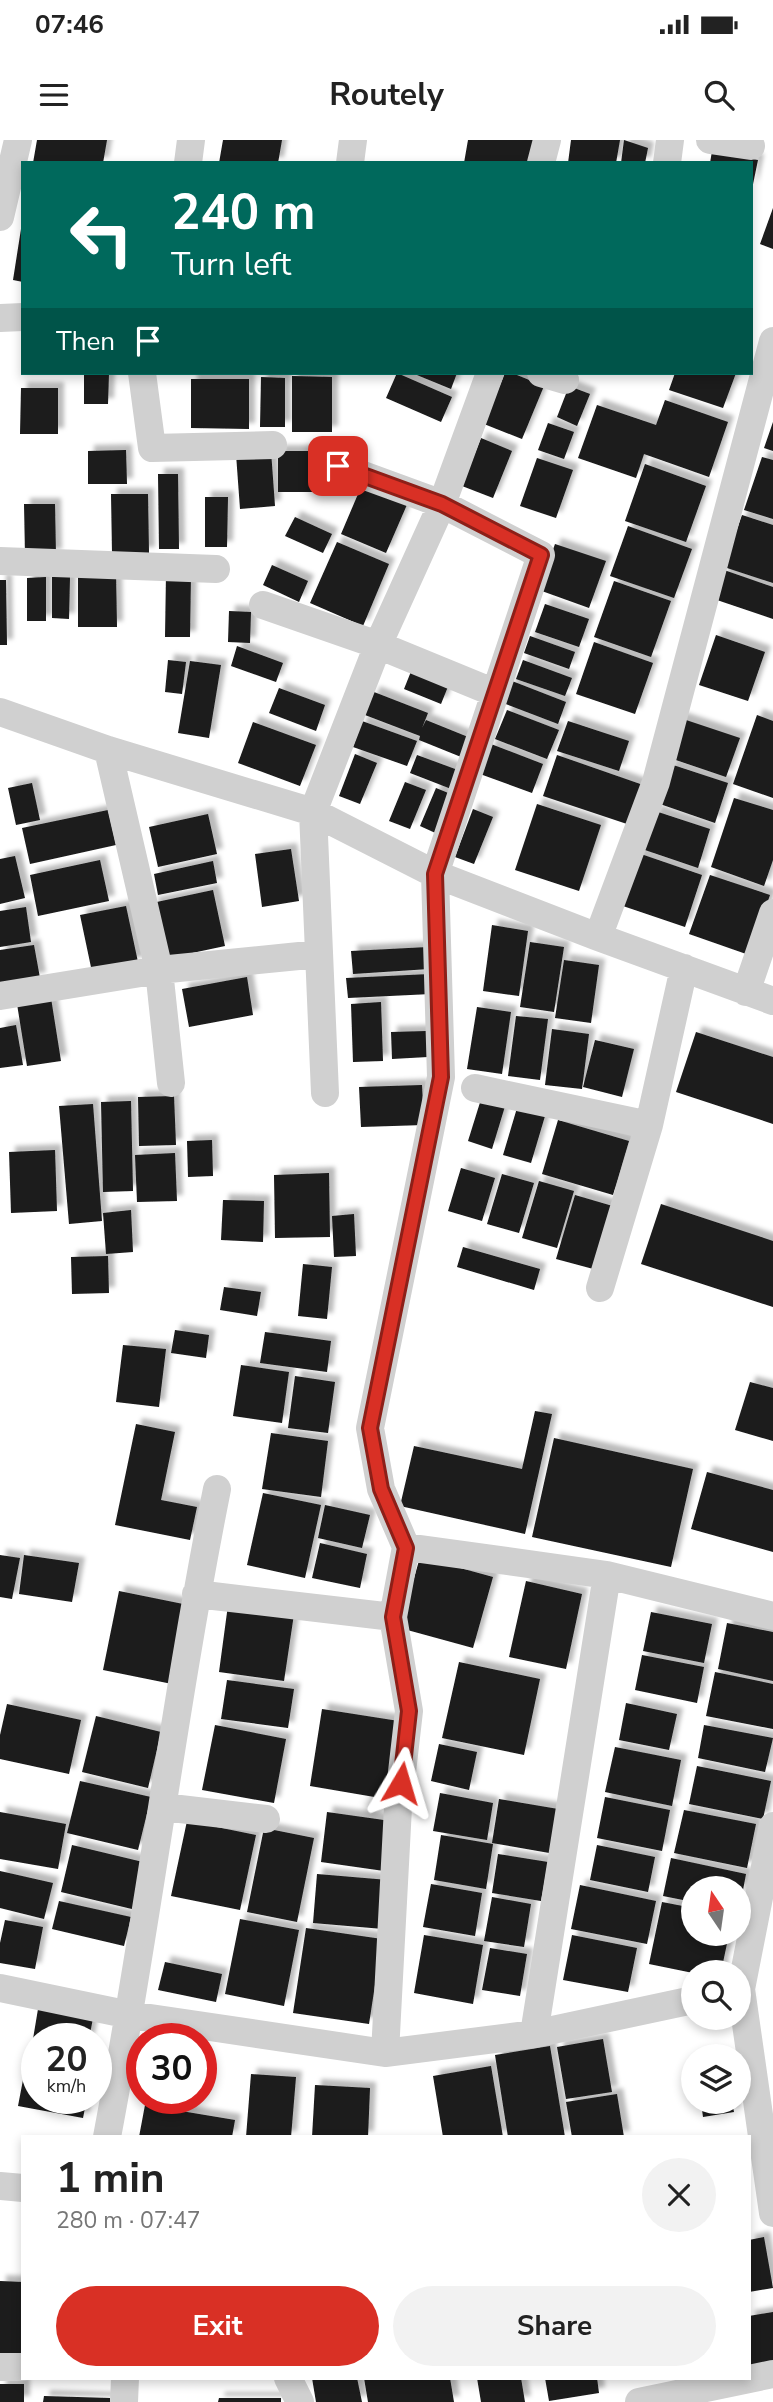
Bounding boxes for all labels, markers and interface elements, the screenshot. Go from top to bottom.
text: 07:46 [35,7,104,42]
text: Routely [329,73,444,116]
icon: menu [35,76,73,114]
icon: search [700,76,738,114]
text: 240 m [171,179,315,246]
icon: left [56,189,147,280]
text: Turn left [171,243,291,286]
icon: arrive [129,322,167,360]
text: Then [56,324,115,359]
pin [308,436,368,496]
icon: arrive [319,447,357,485]
position arrow [364,1746,438,1820]
north arrow [681,1876,751,1946]
map controls [681,1876,751,2114]
button: search [681,1960,751,2030]
speed limit sign: 30 [126,2023,217,2114]
text: 20 [45,2036,88,2083]
button: layers [681,2044,751,2114]
text: km/h [47,2074,86,2098]
text: 1 min [56,2150,165,2207]
button: close [642,2158,716,2232]
text: 280 m · 07:47 [56,2205,201,2236]
button: Exit [56,2286,379,2366]
button: Share [393,2286,716,2366]

